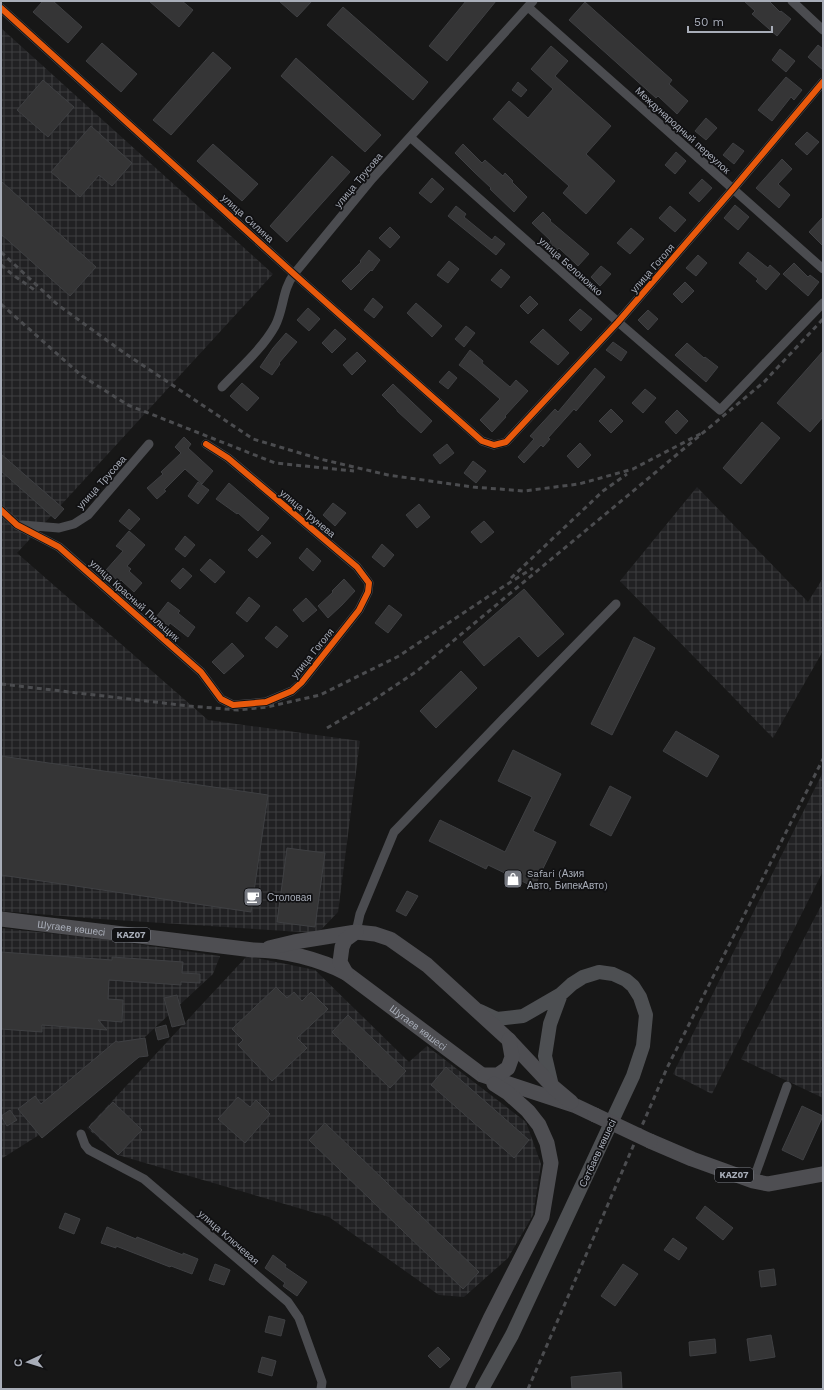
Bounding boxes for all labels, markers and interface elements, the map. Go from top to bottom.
scale bar [688,8,772,34]
text: 50 m [694,15,724,29]
street label: Международный переулок [633,85,733,176]
street label: улица Трусова [332,150,385,210]
street label: улица Силина [219,192,276,245]
street label: улица Белоножко [537,235,605,298]
street label: улица Гоголя [628,242,677,295]
street label: улица Трусова [74,453,129,511]
street label: улица Трунева [278,487,338,540]
street label: улица Красный Пильщик [88,557,182,644]
street label: улица Гоголя [289,626,336,681]
shop icon: Safari (Азия Авто, БипекАвто) [502,868,524,890]
place label: Safari (Азия Авто, БипекАвто) [527,868,608,891]
cafe icon: Столовая [242,886,264,908]
place label: Столовая [267,892,312,903]
street label: Шугаев көшесі [37,919,106,938]
road number: KAZ07 [112,928,150,942]
street label: Шугаев көшесі [388,1003,449,1053]
street label: Сәтбаев көшесі [577,1118,618,1189]
road number: KAZ07 [715,1168,753,1182]
street label: улица Ключевая [196,1208,261,1267]
north arrow [8,1342,48,1382]
text: С [12,1358,25,1367]

